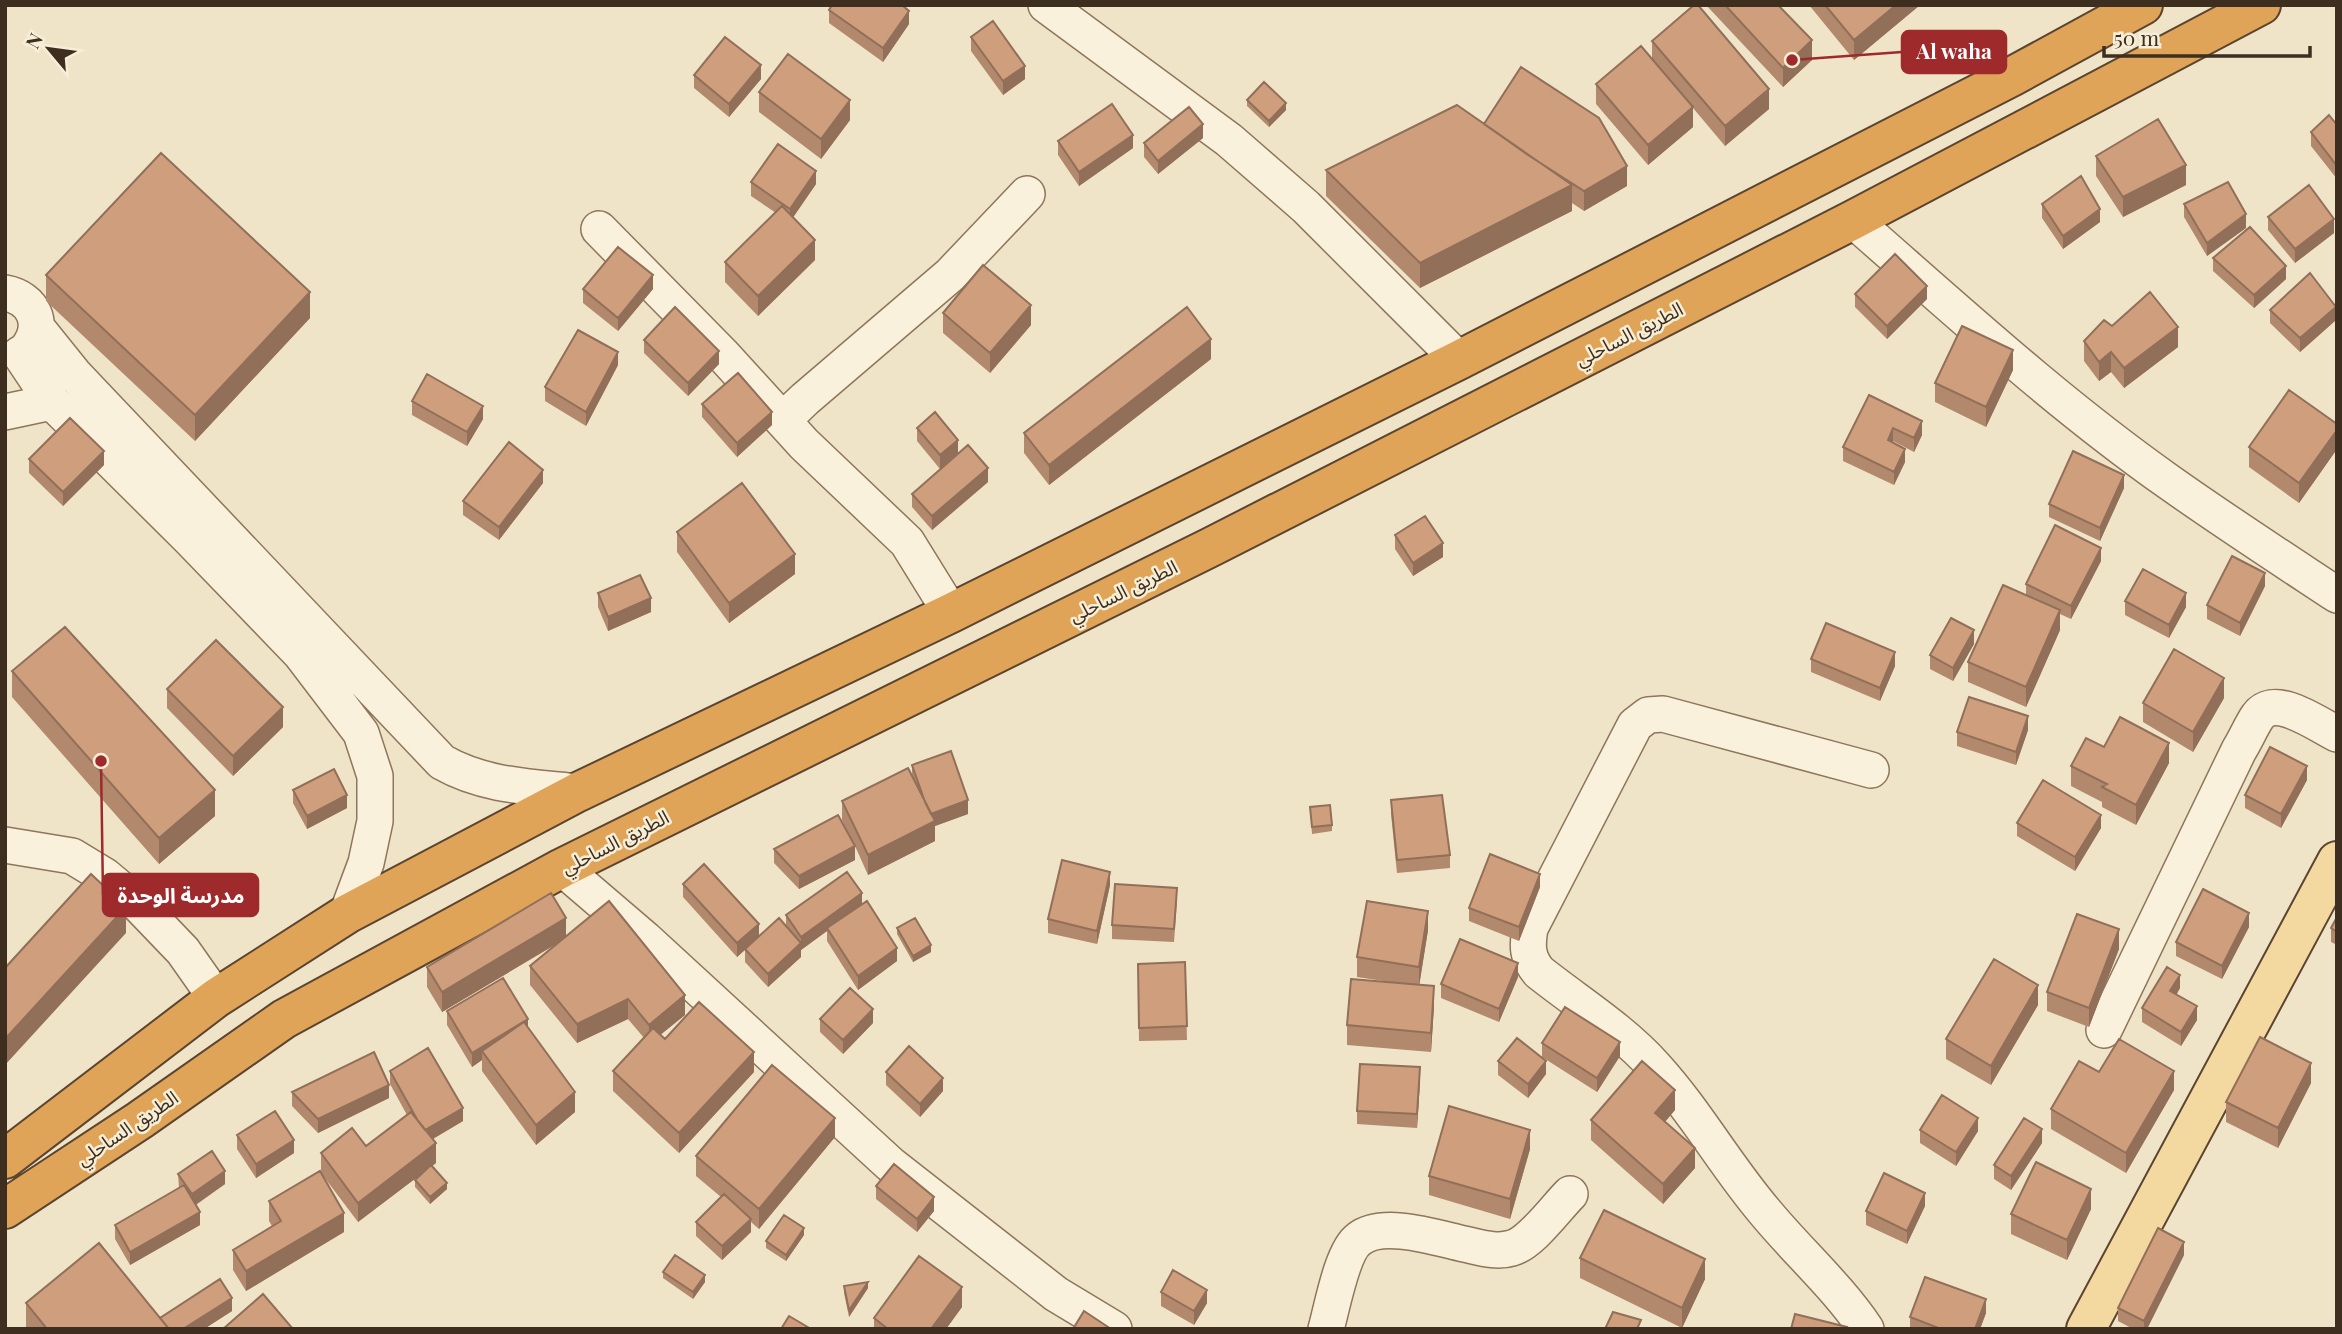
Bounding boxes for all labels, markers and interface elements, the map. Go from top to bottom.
north arrow [14,14,84,84]
scale bar [2104,14,2310,58]
text: 50 m [2114,23,2160,51]
text: N [19,28,48,53]
callout: Al waha [1902,31,2006,73]
text: Al waha [1915,36,1992,64]
street label: الطريق الساحلي [1570,295,1688,374]
street label: الطريق الساحلي [1064,553,1183,631]
street label: الطريق الساحلي [556,803,674,882]
callout: مدرسة الوحدة [103,874,258,916]
text: مدرسة الوحدة [118,880,244,908]
street label: الطريق الساحلي [70,1083,184,1174]

